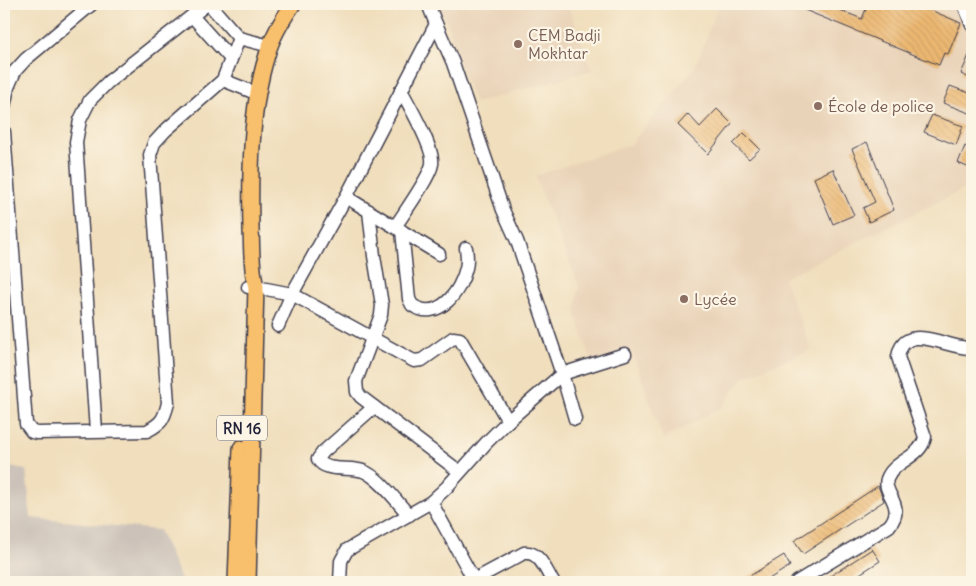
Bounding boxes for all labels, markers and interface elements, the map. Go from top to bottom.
place label: CEM Badji Mokhtar [528,25,601,63]
marker: CEM Badji Mokhtar [512,38,524,50]
place label: École de police [828,96,934,116]
marker: École de police [812,100,824,112]
place label: Lycée [694,289,737,309]
marker: Lycée [678,293,690,305]
road number: RN 16 [217,416,267,440]

